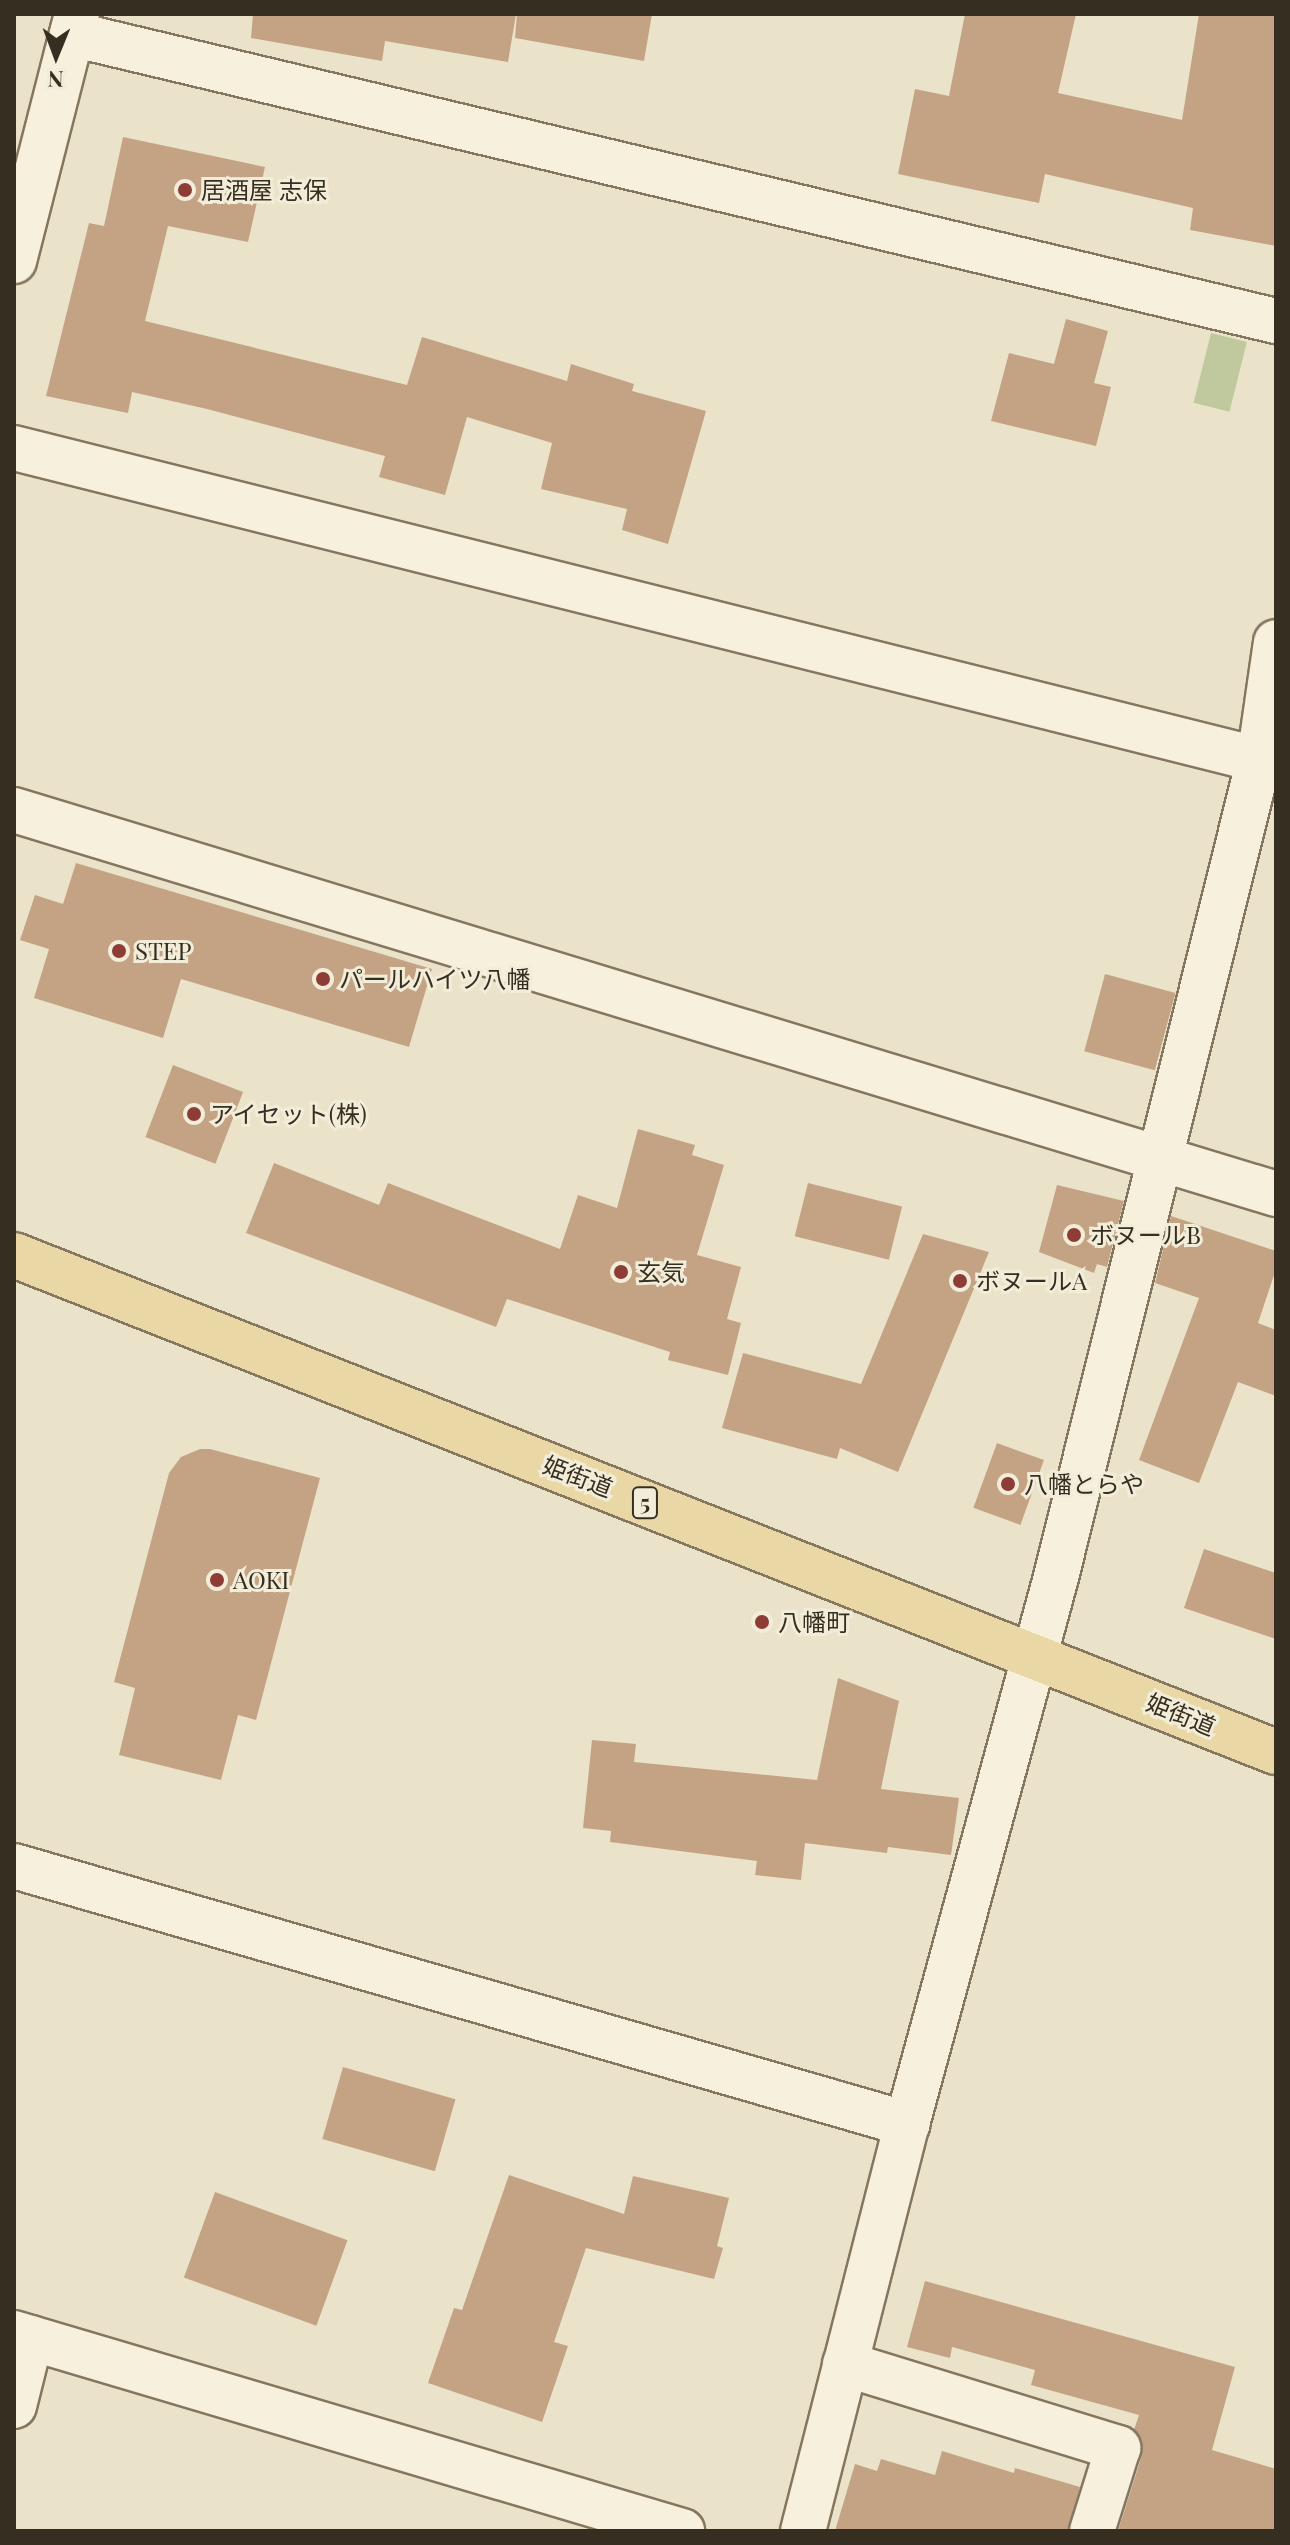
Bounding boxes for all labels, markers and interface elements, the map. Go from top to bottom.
north arrow [16,16,96,96]
text: N [47,65,64,95]
place label: 居酒屋 志保 [201,176,327,204]
marker: 居酒屋 志保 [176,181,194,199]
place label: STEP [135,937,192,965]
marker: STEP [110,942,128,960]
place label: パールハイツ八幡 [339,965,531,993]
marker: パールハイツ八幡 [314,970,332,988]
place label: アイセット(株) [210,1100,368,1128]
marker: アイセット(株) [185,1105,203,1123]
place label: ボヌールB [1090,1221,1201,1249]
marker: ボヌールB [1065,1226,1083,1244]
place label: 玄気 [637,1258,685,1286]
marker: 玄気 [612,1263,630,1281]
place label: ボヌールA [976,1267,1087,1295]
marker: ボヌールA [951,1272,969,1290]
street label: 姫街道 [539,1450,617,1502]
place label: 八幡とらや [1024,1470,1144,1498]
marker: 八幡とらや [999,1475,1017,1493]
road number: 5 [631,1485,659,1521]
place label: AOKI [233,1566,289,1594]
marker: AOKI [208,1571,226,1589]
place label: 八幡町 [778,1608,850,1636]
marker: 八幡町 [753,1613,771,1631]
street label: 姫街道 [1142,1687,1220,1741]

